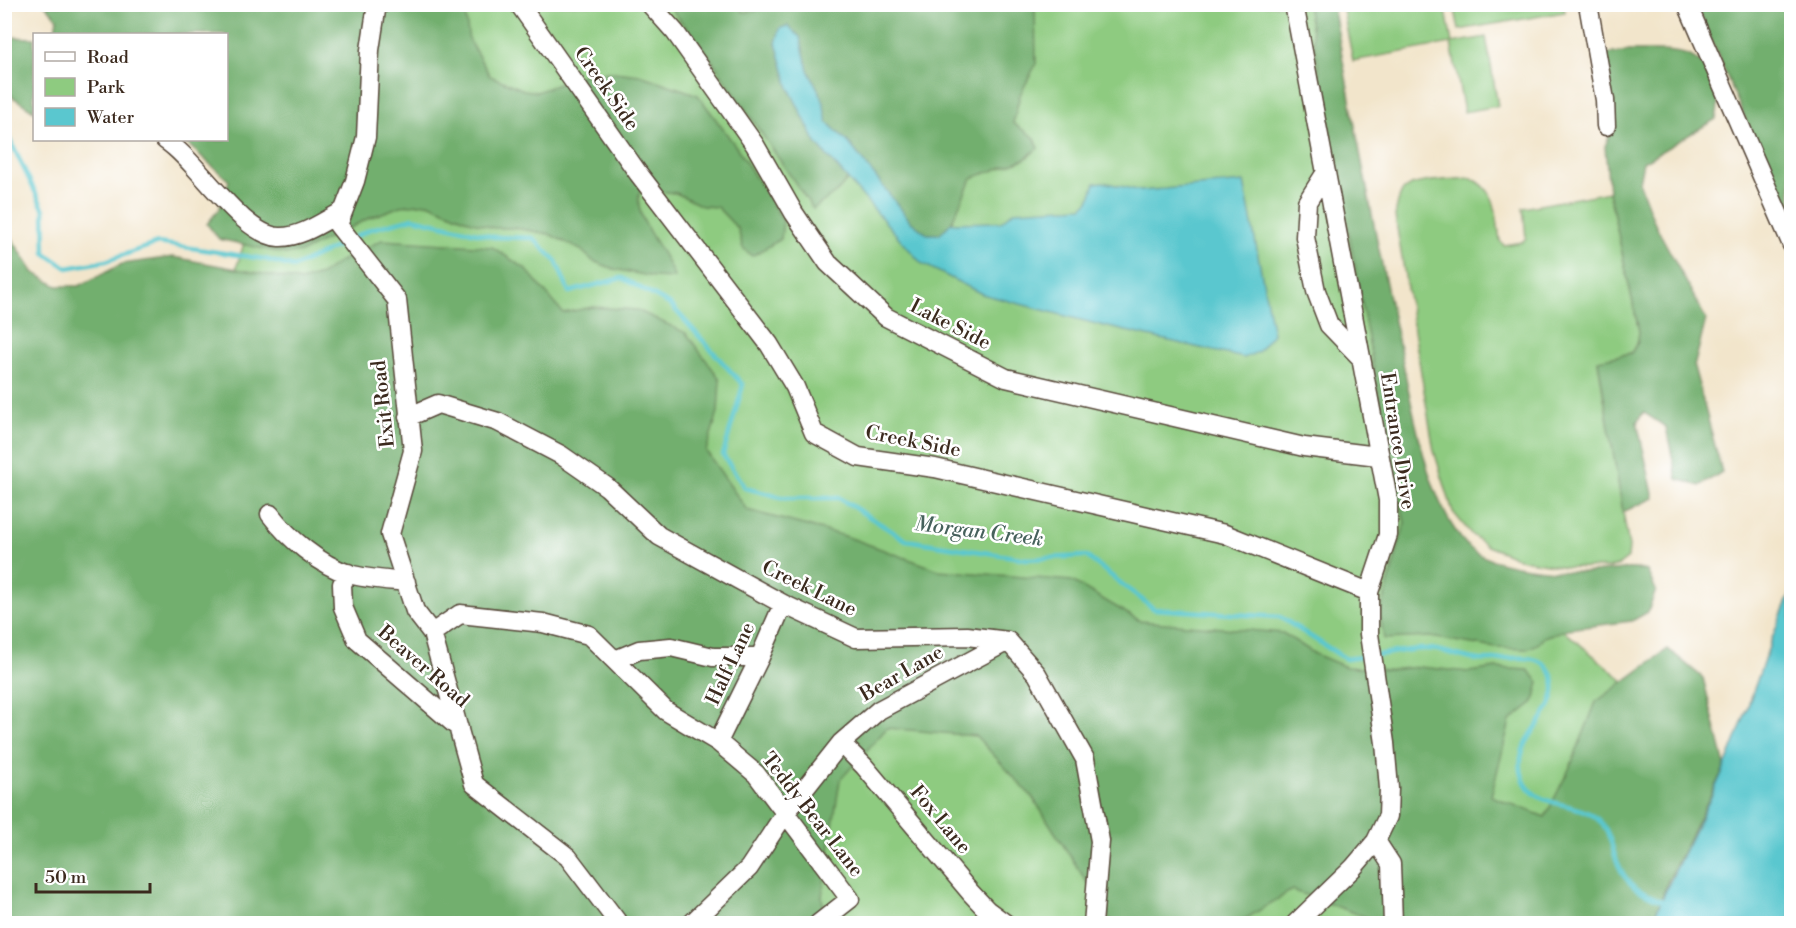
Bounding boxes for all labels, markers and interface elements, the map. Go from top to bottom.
legend [33,33,228,141]
street label: Creek Side [568,42,644,136]
text: Road [87,46,130,69]
text: Park [87,76,126,99]
text: Water [86,106,135,129]
street label: Lake Side [905,294,995,356]
street label: Exit Road [367,358,401,449]
street label: Entrance Drive [1374,371,1420,511]
street label: Creek Side [863,421,963,463]
water label: Morgan Creek [913,511,1045,553]
street label: Creek Lane [758,555,860,623]
street label: Half Lane [701,618,761,710]
street label: Beaver Road [371,620,474,714]
street label: Bear Lane [855,640,948,708]
street label: Teddy Bear Lane [755,748,869,882]
street label: Fox Lane [904,780,976,860]
scale bar [36,856,150,894]
text: 50 m [45,866,87,889]

